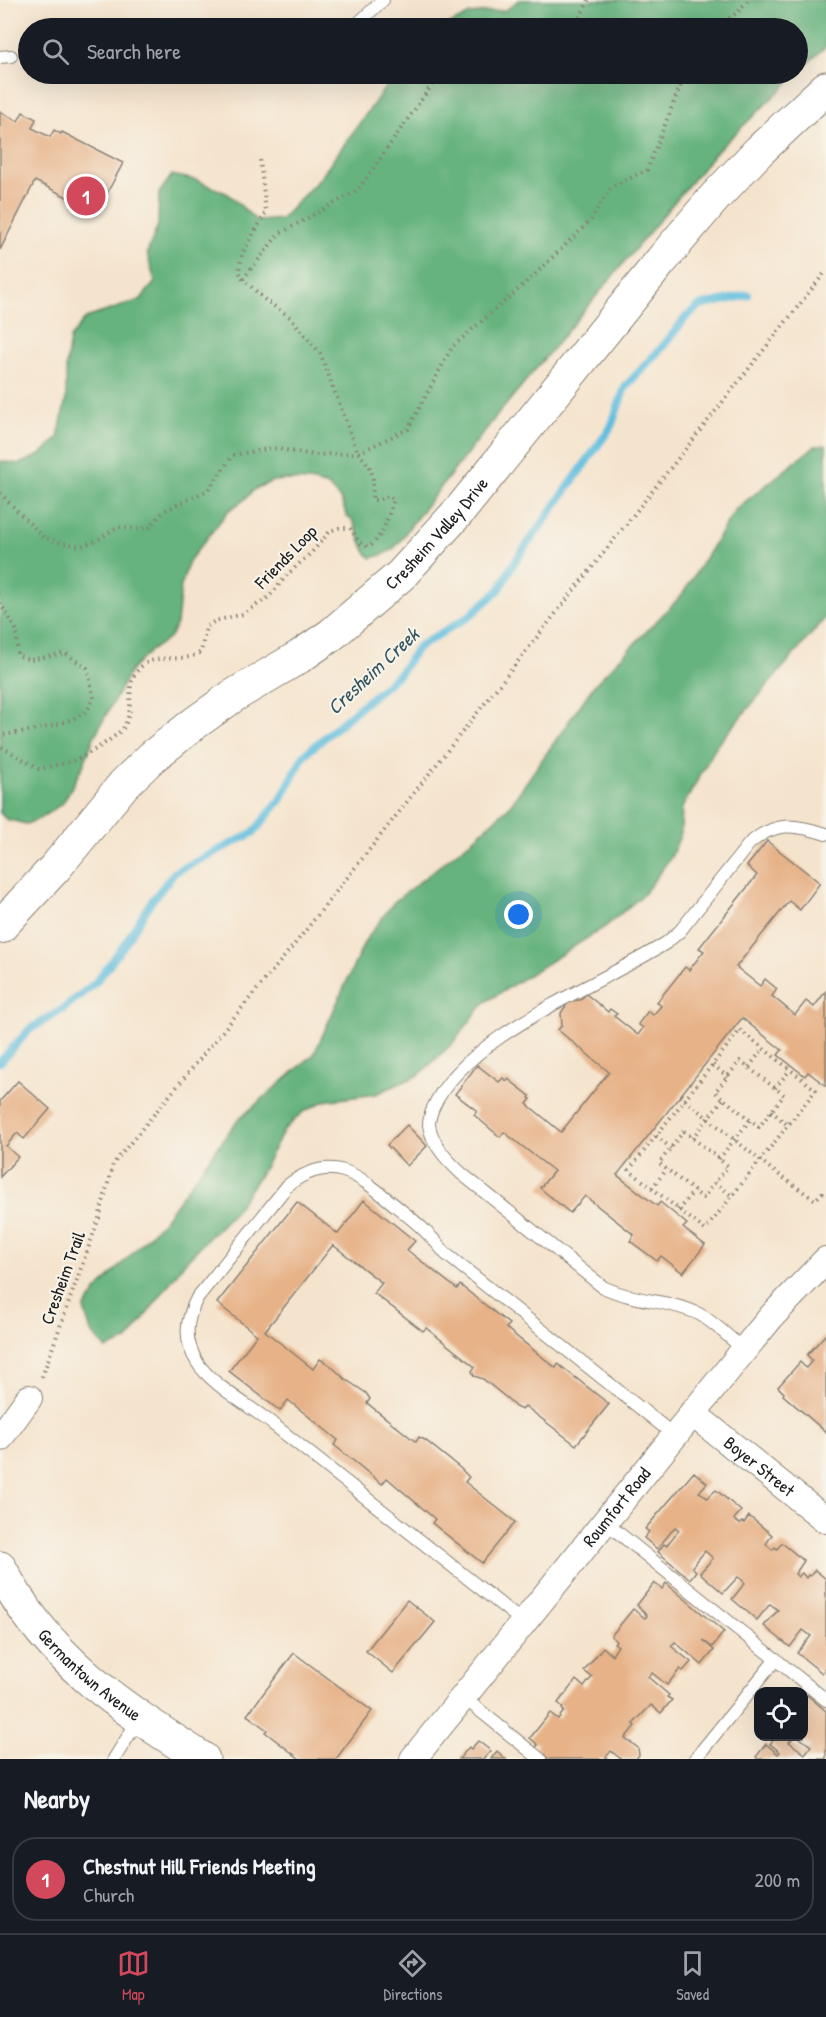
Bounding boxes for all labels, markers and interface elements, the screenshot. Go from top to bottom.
search box [18,18,808,84]
icon: search [39,35,72,68]
text: Search here [87,36,181,66]
pin: 1 [66,174,106,218]
street label: Cresheim Valley Drive [379,472,494,595]
street label: Friends Loop [248,519,323,595]
water label: Cresheim Creek [321,620,426,720]
your location [504,900,533,929]
street label: Cresheim Trail [34,1228,91,1328]
street label: Boyer Street [719,1430,801,1503]
street label: Roumfort Road [577,1462,656,1552]
street label: Germantown Avenue [33,1623,146,1727]
map controls [754,1687,808,1741]
button: locate [754,1687,808,1741]
text: Nearby [24,1781,90,1816]
text: Chestnut Hill Friends Meeting [83,1851,316,1881]
text: 1 [42,1866,49,1893]
text: 200 m [755,1866,800,1893]
text: Church [83,1881,134,1908]
tab: Map [117,1947,150,2005]
tab: Directions [384,1947,442,2005]
tab: Saved [676,1947,709,2005]

